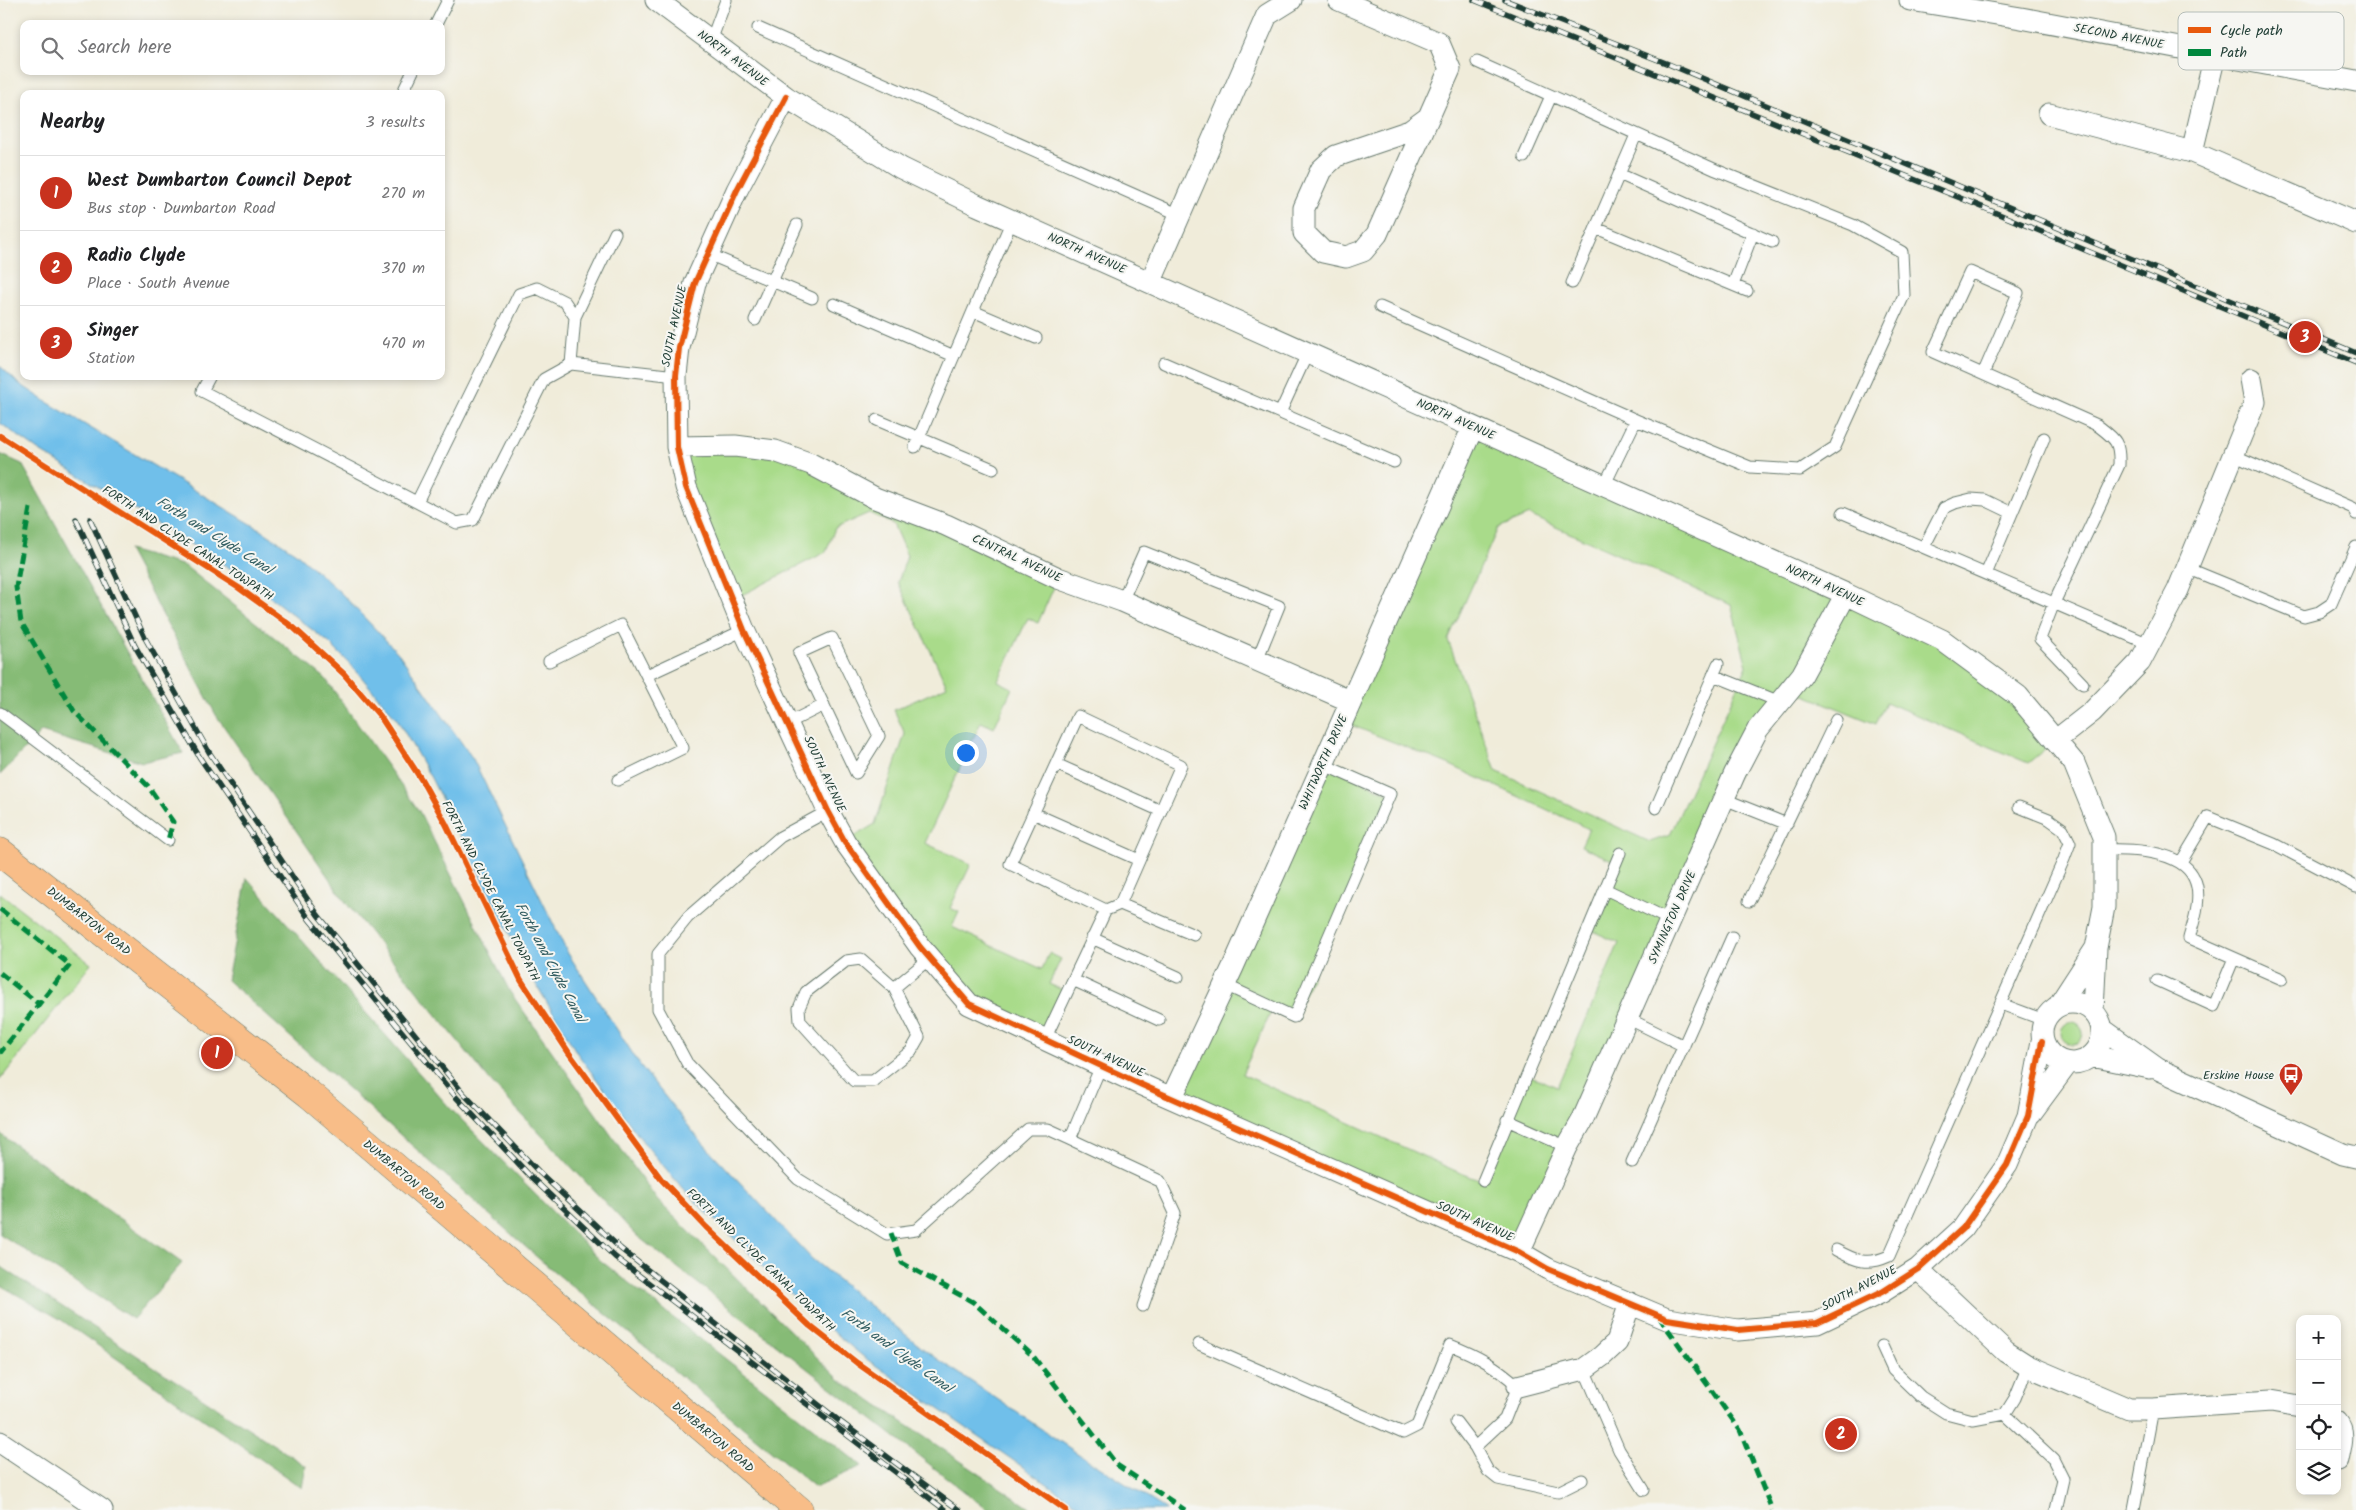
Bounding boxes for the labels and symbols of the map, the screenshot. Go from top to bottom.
legend [2178,12,2344,70]
street label: SECOND AVENUE [2072,18,2167,55]
text: Cycle path [2220,20,2283,42]
street label: NORTH AVENUE [693,25,773,92]
text: Path [2220,42,2247,64]
street label: NORTH AVENUE [1044,228,1130,280]
street label: SOUTH AVENUE [657,282,693,369]
pin: 3 [2289,318,2321,356]
street label: NORTH AVENUE [1413,394,1499,446]
street label: FORTH AND CLYDE CANAL TOWPATH [98,481,277,606]
water label: Forth and Clyde Canal [152,491,279,582]
street label: CENTRAL AVENUE [969,529,1066,588]
street label: NORTH AVENUE [1782,559,1868,612]
street label: WHITWORTH DRIVE [1294,711,1353,813]
street label: SOUTH AVENUE [798,732,851,817]
your location [953,740,979,766]
street label: FORTH AND CLYDE CANAL TOWPATH [437,797,545,985]
street label: SYMINGTON DRIVE [1643,867,1702,967]
street label: DUMBARTON ROAD [42,882,135,961]
water label: Forth and Clyde Canal [509,899,592,1029]
street label: SOUTH AVENUE [1064,1030,1148,1083]
pin: 1 [201,1034,233,1072]
bus stop icon: Erskine House [2278,1062,2304,1096]
place label: Erskine House [2203,1066,2275,1085]
street label: DUMBARTON ROAD [358,1135,449,1216]
street label: FORTH AND CLYDE CANAL TOWPATH [682,1184,839,1337]
street label: SOUTH AVENUE [1433,1196,1518,1247]
street label: SOUTH AVENUE [1818,1260,1901,1316]
water label: Forth and Clyde Canal [836,1303,959,1400]
street label: DUMBARTON ROAD [667,1397,758,1478]
pin: 2 [1825,1415,1857,1453]

